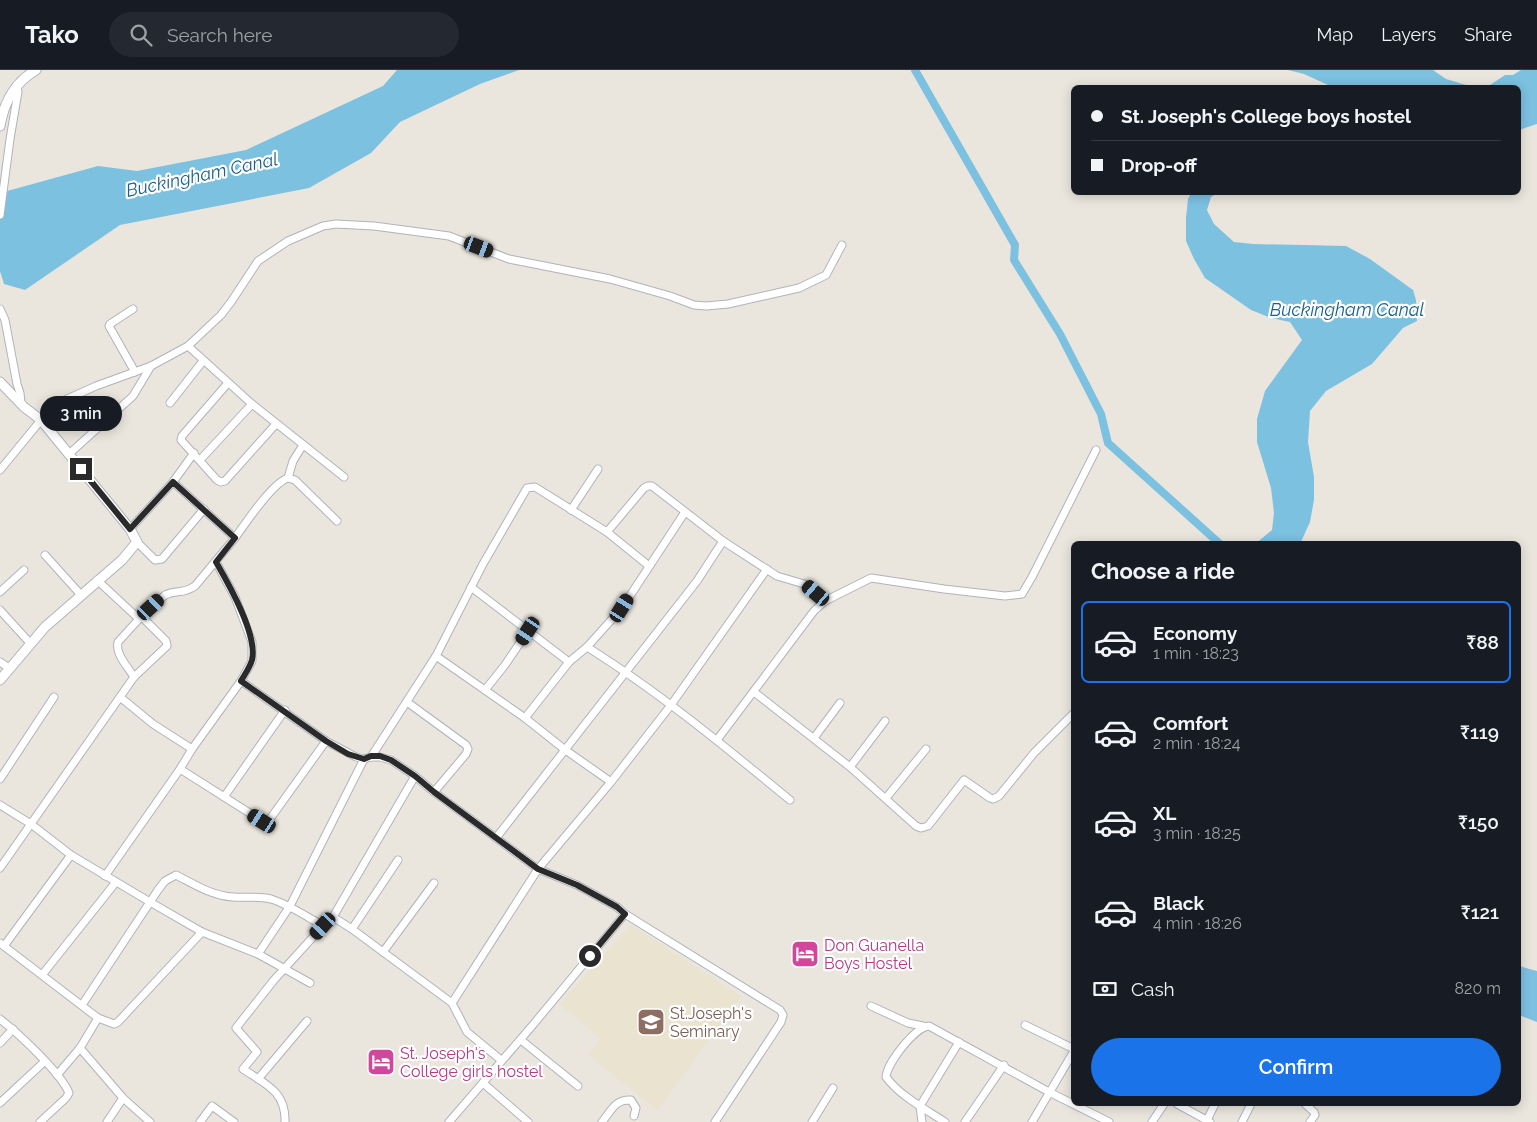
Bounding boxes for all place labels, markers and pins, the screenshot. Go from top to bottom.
place label: Don Guanella Boys Hostel [824,936,924,973]
hotel icon: Don Guanella Boys Hostel [790,939,820,969]
place label: St.Joseph's Seminary [670,1004,752,1041]
school or university icon: St.Joseph's Seminary [636,1007,666,1037]
place label: St. Joseph's College girls hostel [400,1044,543,1081]
hotel icon: St. Joseph's College girls hostel [366,1047,396,1077]

